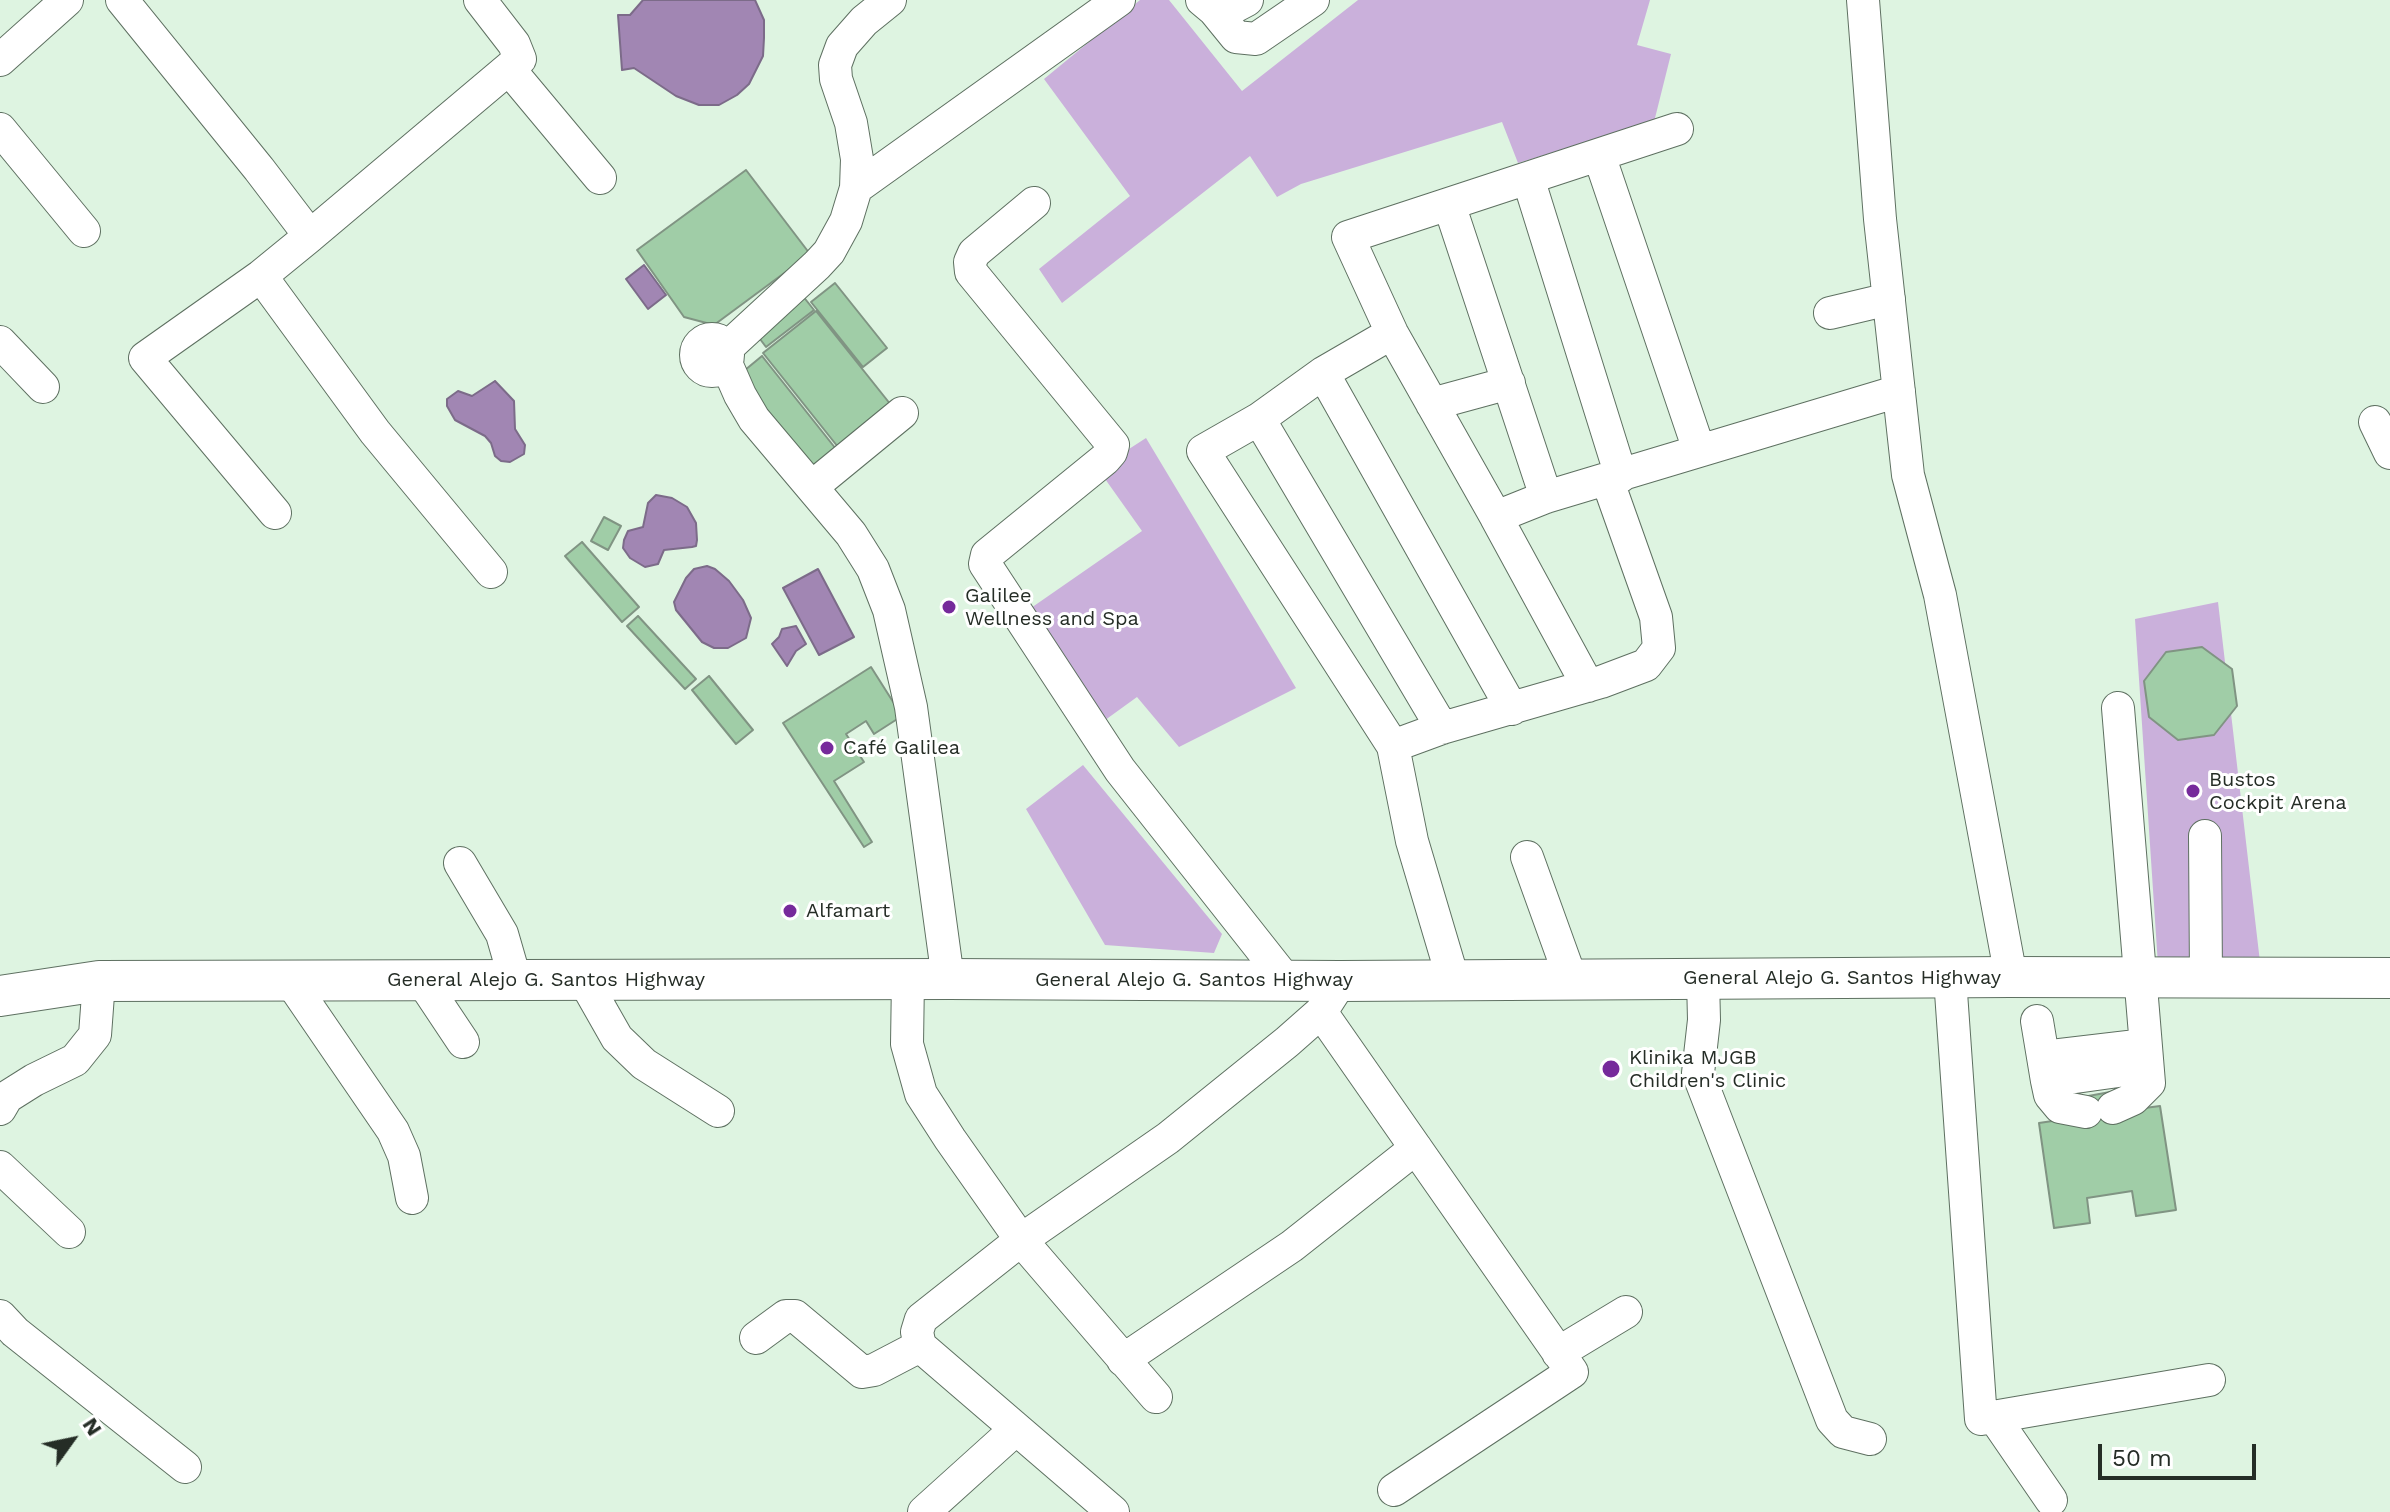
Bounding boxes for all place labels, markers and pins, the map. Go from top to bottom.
place label: Galilee Wellness and Spa [965,584,1139,631]
marker: Galilee Wellness and Spa [940,598,958,616]
place label: Café Galilea [843,736,960,760]
marker: Café Galilea [818,739,836,757]
place label: Bustos Cockpit Arena [2209,768,2347,815]
marker: Bustos Cockpit Arena [2184,782,2202,800]
place label: Alfamart [806,899,890,923]
marker: Alfamart [781,902,799,920]
place label: Klinika MJGB Children's Clinic [1629,1046,1786,1093]
marker: Klinika MJGB Children's Clinic [1600,1058,1622,1080]

